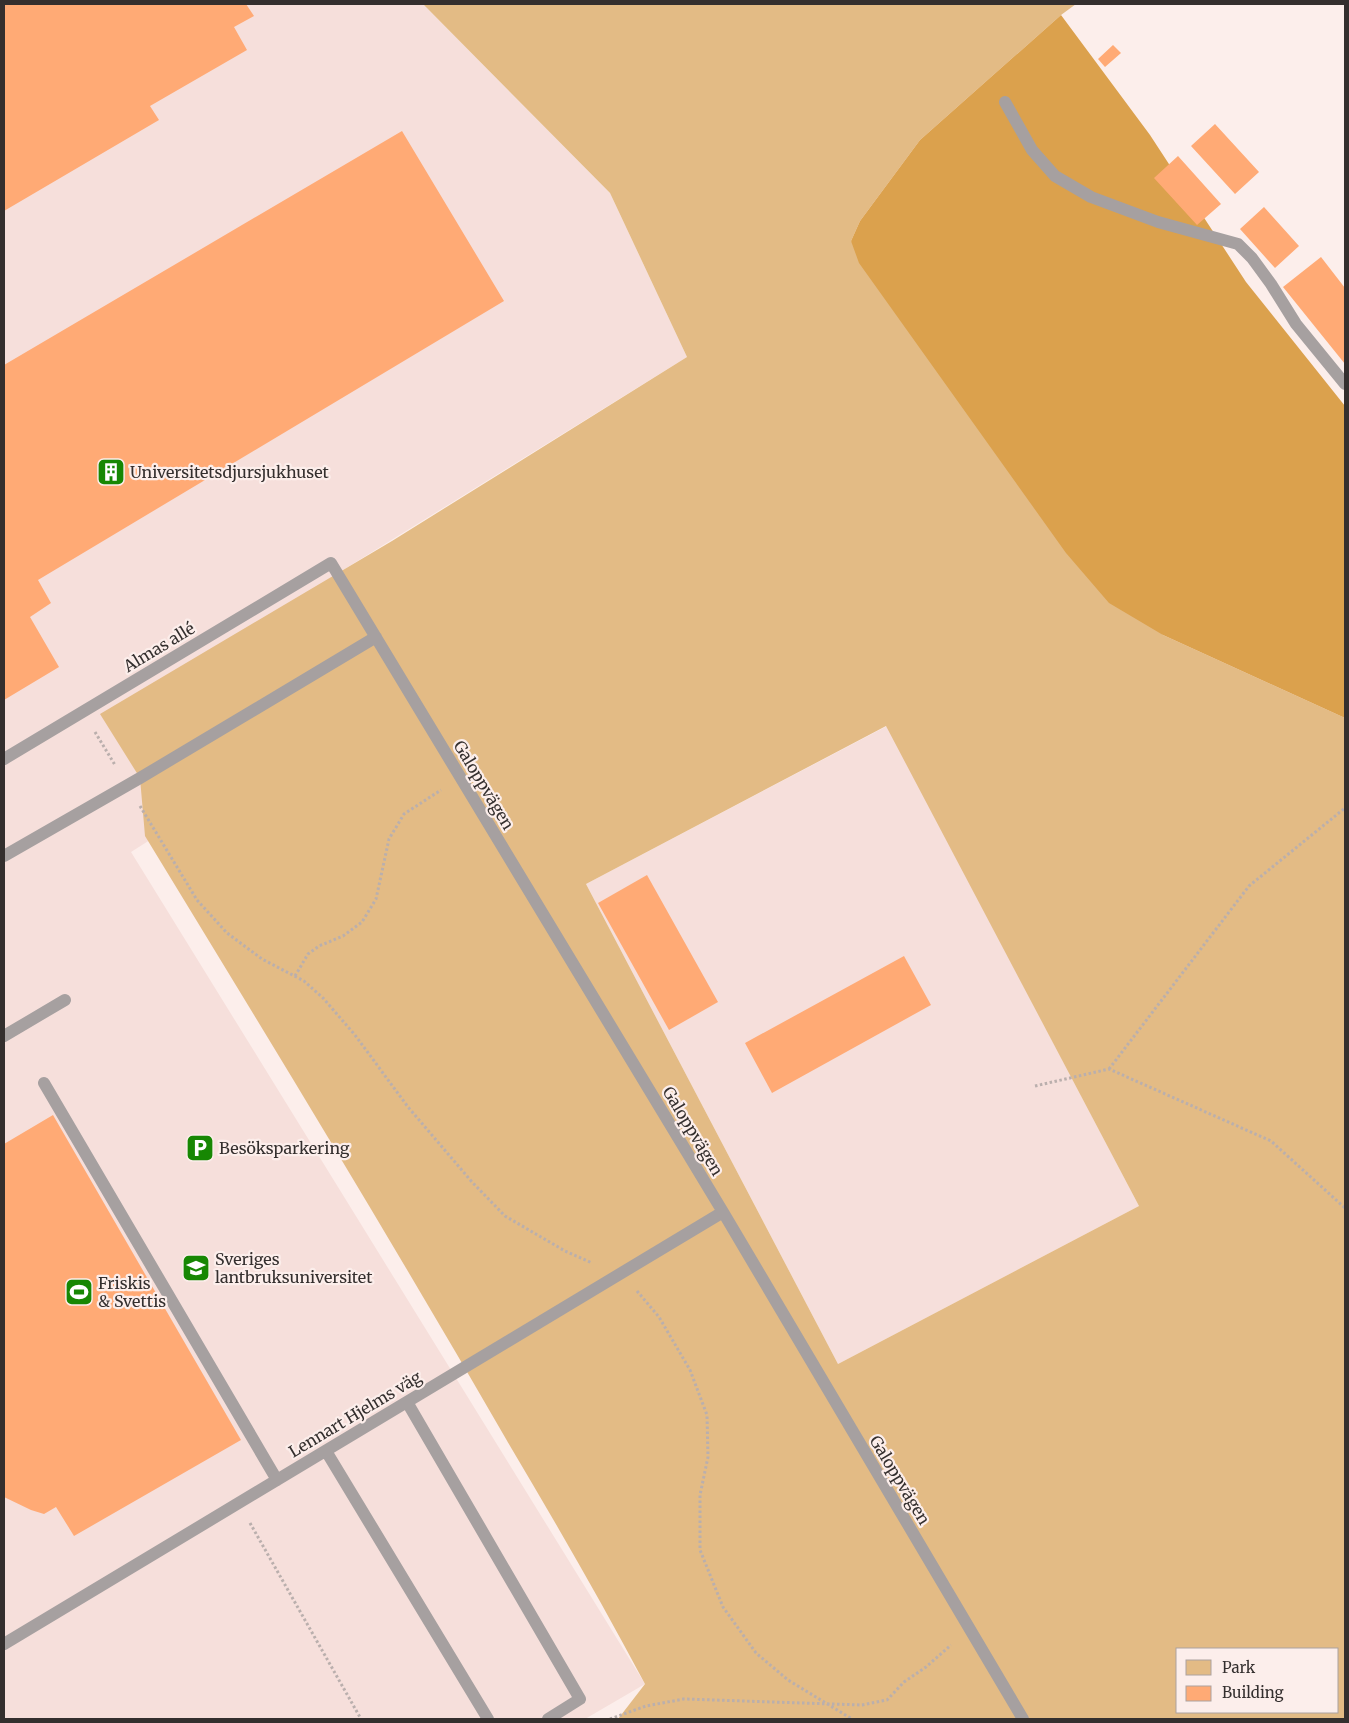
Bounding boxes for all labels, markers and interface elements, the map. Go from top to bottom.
building icon: Universitetsdjursjukhuset [96,457,126,487]
place label: Universitetsdjursjukhuset [130,462,329,482]
street label: Almas allé [119,618,198,677]
street label: Galoppvägen [450,737,519,833]
street label: Galoppvägen [659,1083,728,1179]
parking icon: Besöksparkering [185,1133,215,1163]
place label: Besöksparkering [219,1138,350,1158]
place label: Sveriges lantbruksuniversitet [215,1249,373,1287]
school or university icon: Sveriges lantbruksuniversitet [181,1253,211,1283]
place label: Friskis & Svettis [98,1273,166,1311]
sports icon: Friskis & Svettis [64,1277,94,1307]
street label: Lennart Hjelms väg [285,1366,425,1461]
street label: Galoppvägen [866,1432,935,1528]
legend [1176,1648,1339,1713]
text: Park [1222,1658,1256,1677]
text: Building [1222,1683,1284,1702]

